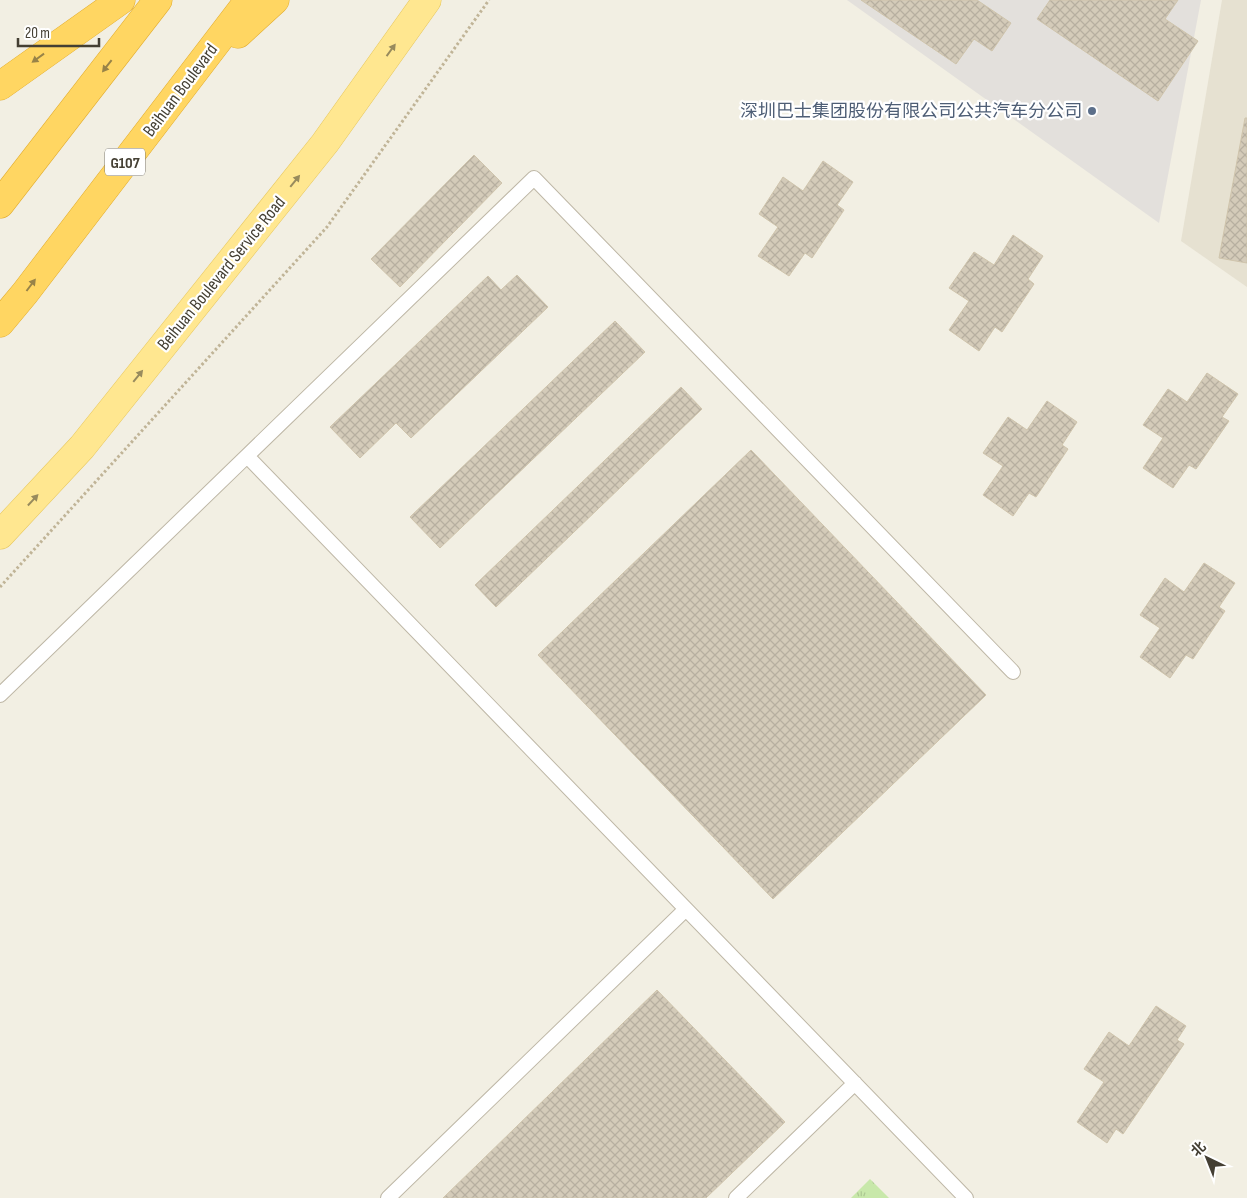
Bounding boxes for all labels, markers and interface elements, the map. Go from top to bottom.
scale bar [18,15,99,47]
text: 20 m [25,24,50,43]
street label: Beihuan Boulevard [139,40,222,141]
one-way arrow [386,43,396,57]
one-way arrow [32,53,45,64]
one-way arrow [102,59,112,73]
place label: 深圳巴士集团股份有限公司公共汽车分公司 [740,101,1082,122]
marker: 深圳巴士集团股份有限公司公共汽车分公司 [1086,105,1098,117]
road number: G107 [105,148,145,176]
one-way arrow [289,175,300,188]
street label: Beihuan Boulevard Service Road [153,192,290,354]
one-way arrow [25,279,36,292]
one-way arrow [133,370,144,383]
one-way arrow [27,494,39,506]
north arrow [1182,1133,1232,1183]
text: 北 [1188,1138,1209,1160]

